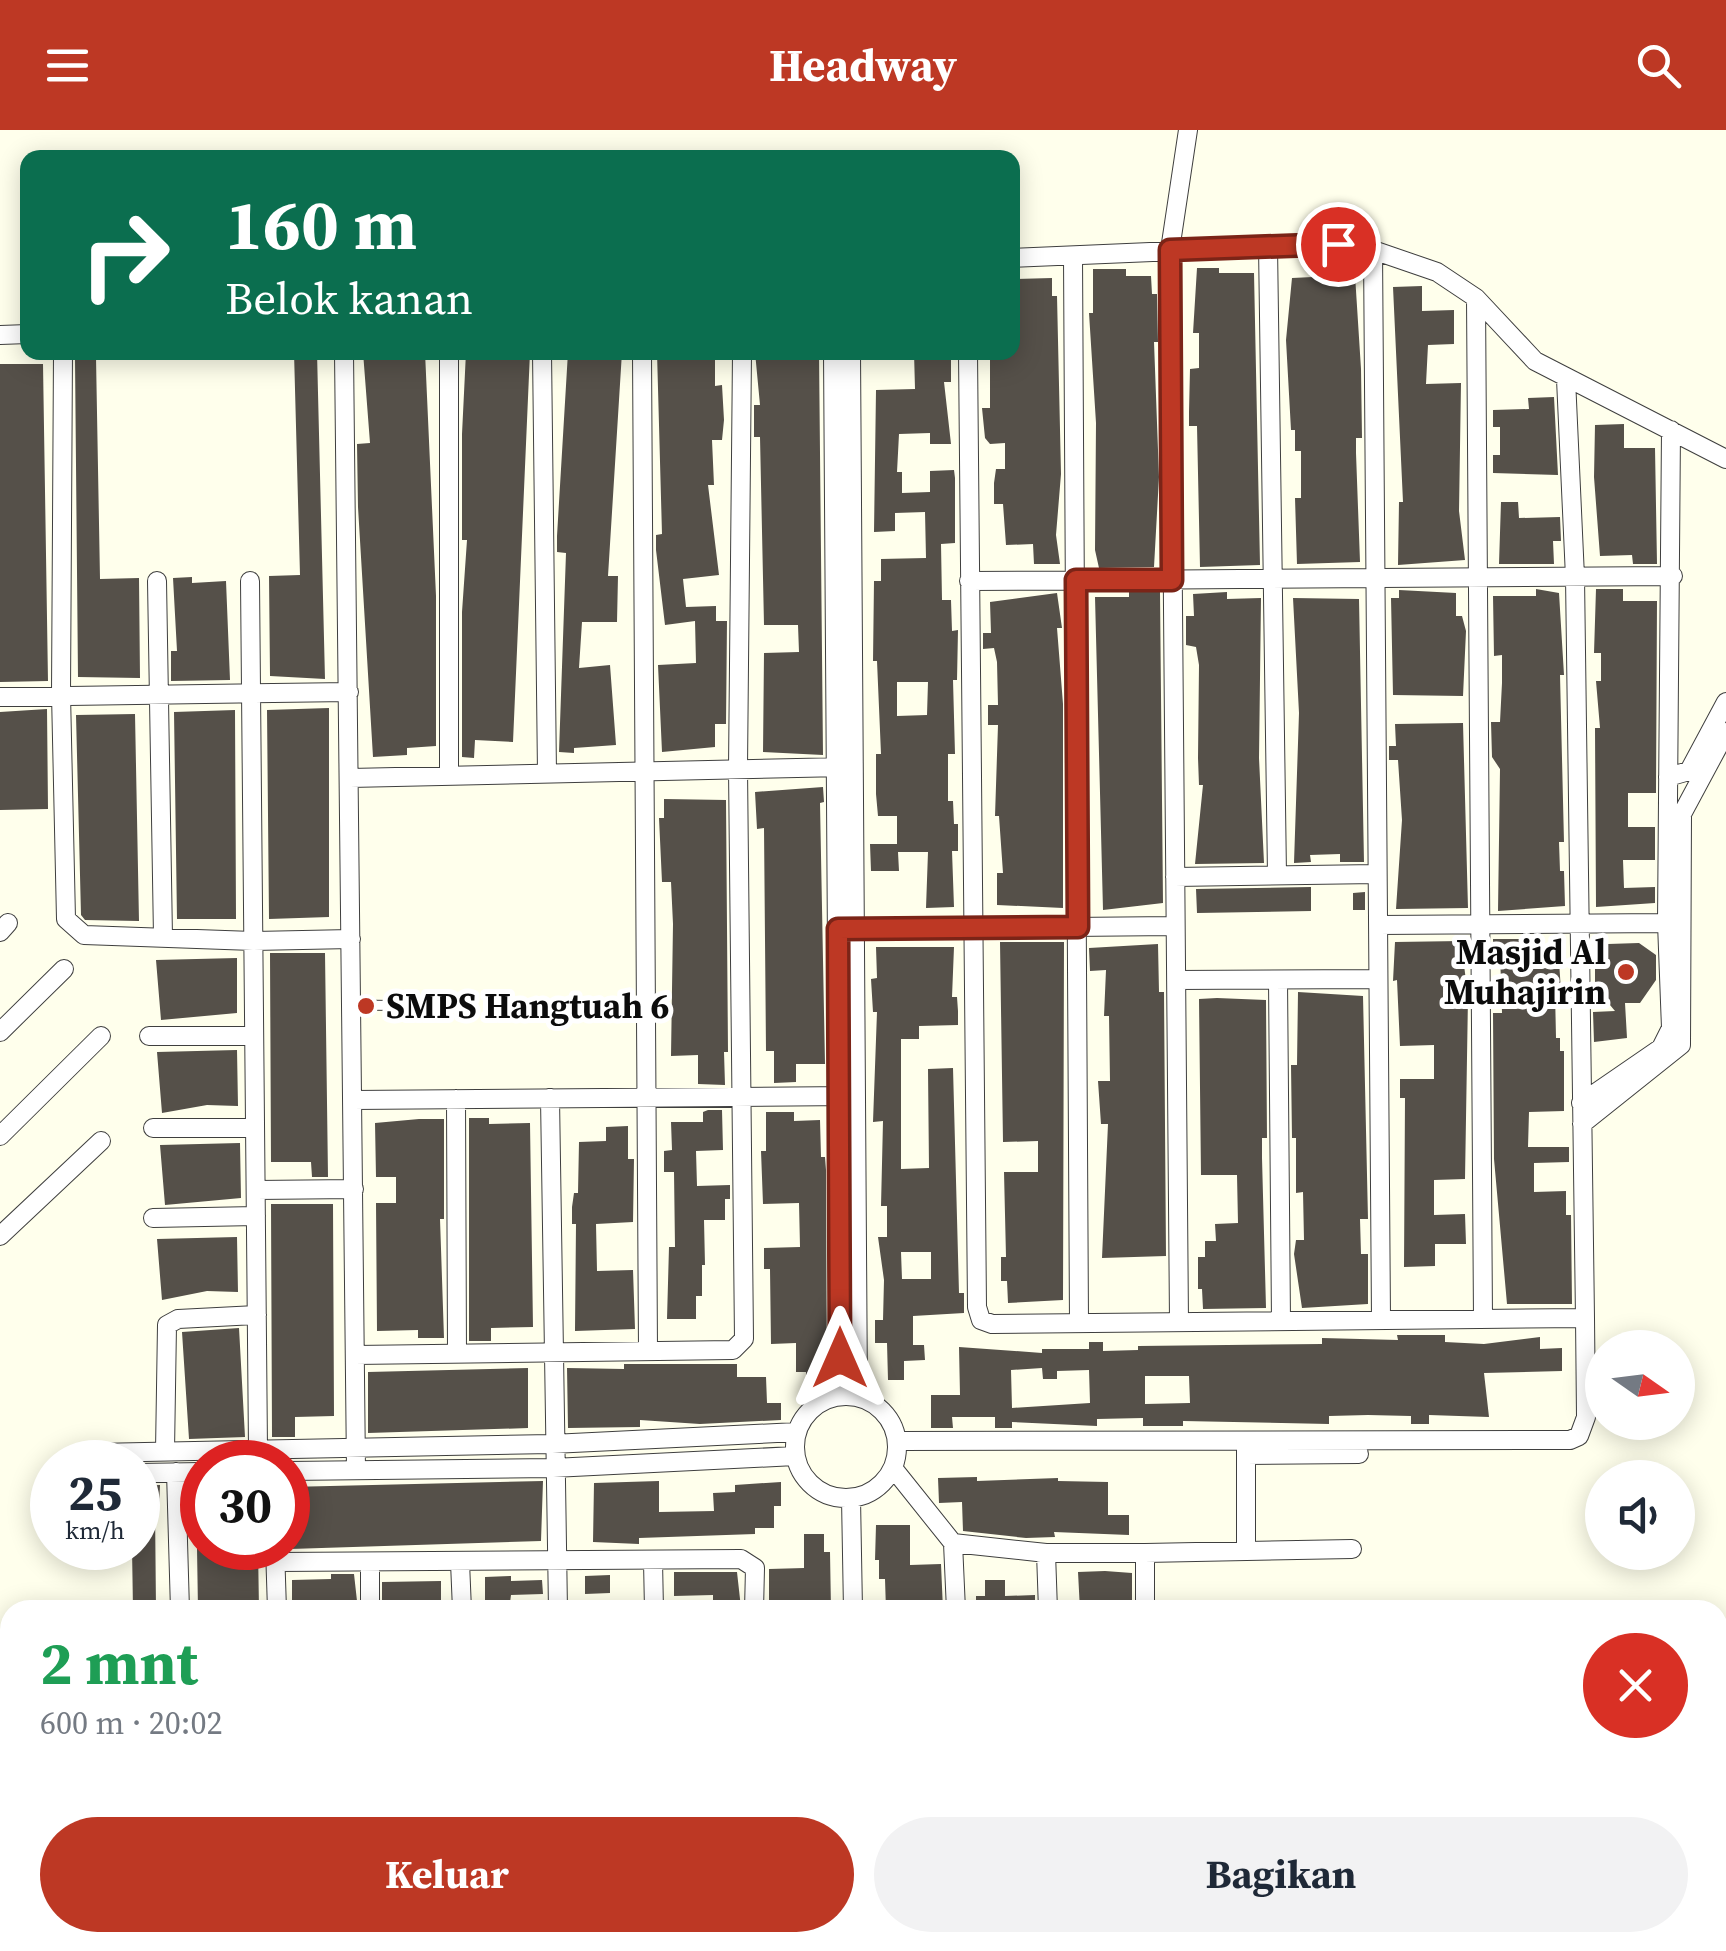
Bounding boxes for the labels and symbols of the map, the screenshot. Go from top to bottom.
pin [1296,202,1381,287]
place label: Masjid Al Muhajirin [1444,928,1606,1016]
marker: Masjid Al Muhajirin [1615,961,1637,983]
place label: SMPS Hangtuah 6 [386,982,669,1030]
marker: SMPS Hangtuah 6 [355,995,377,1017]
position arrow [788,1306,892,1410]
north arrow [1585,1330,1695,1440]
speed limit sign: 30 [180,1440,310,1570]

